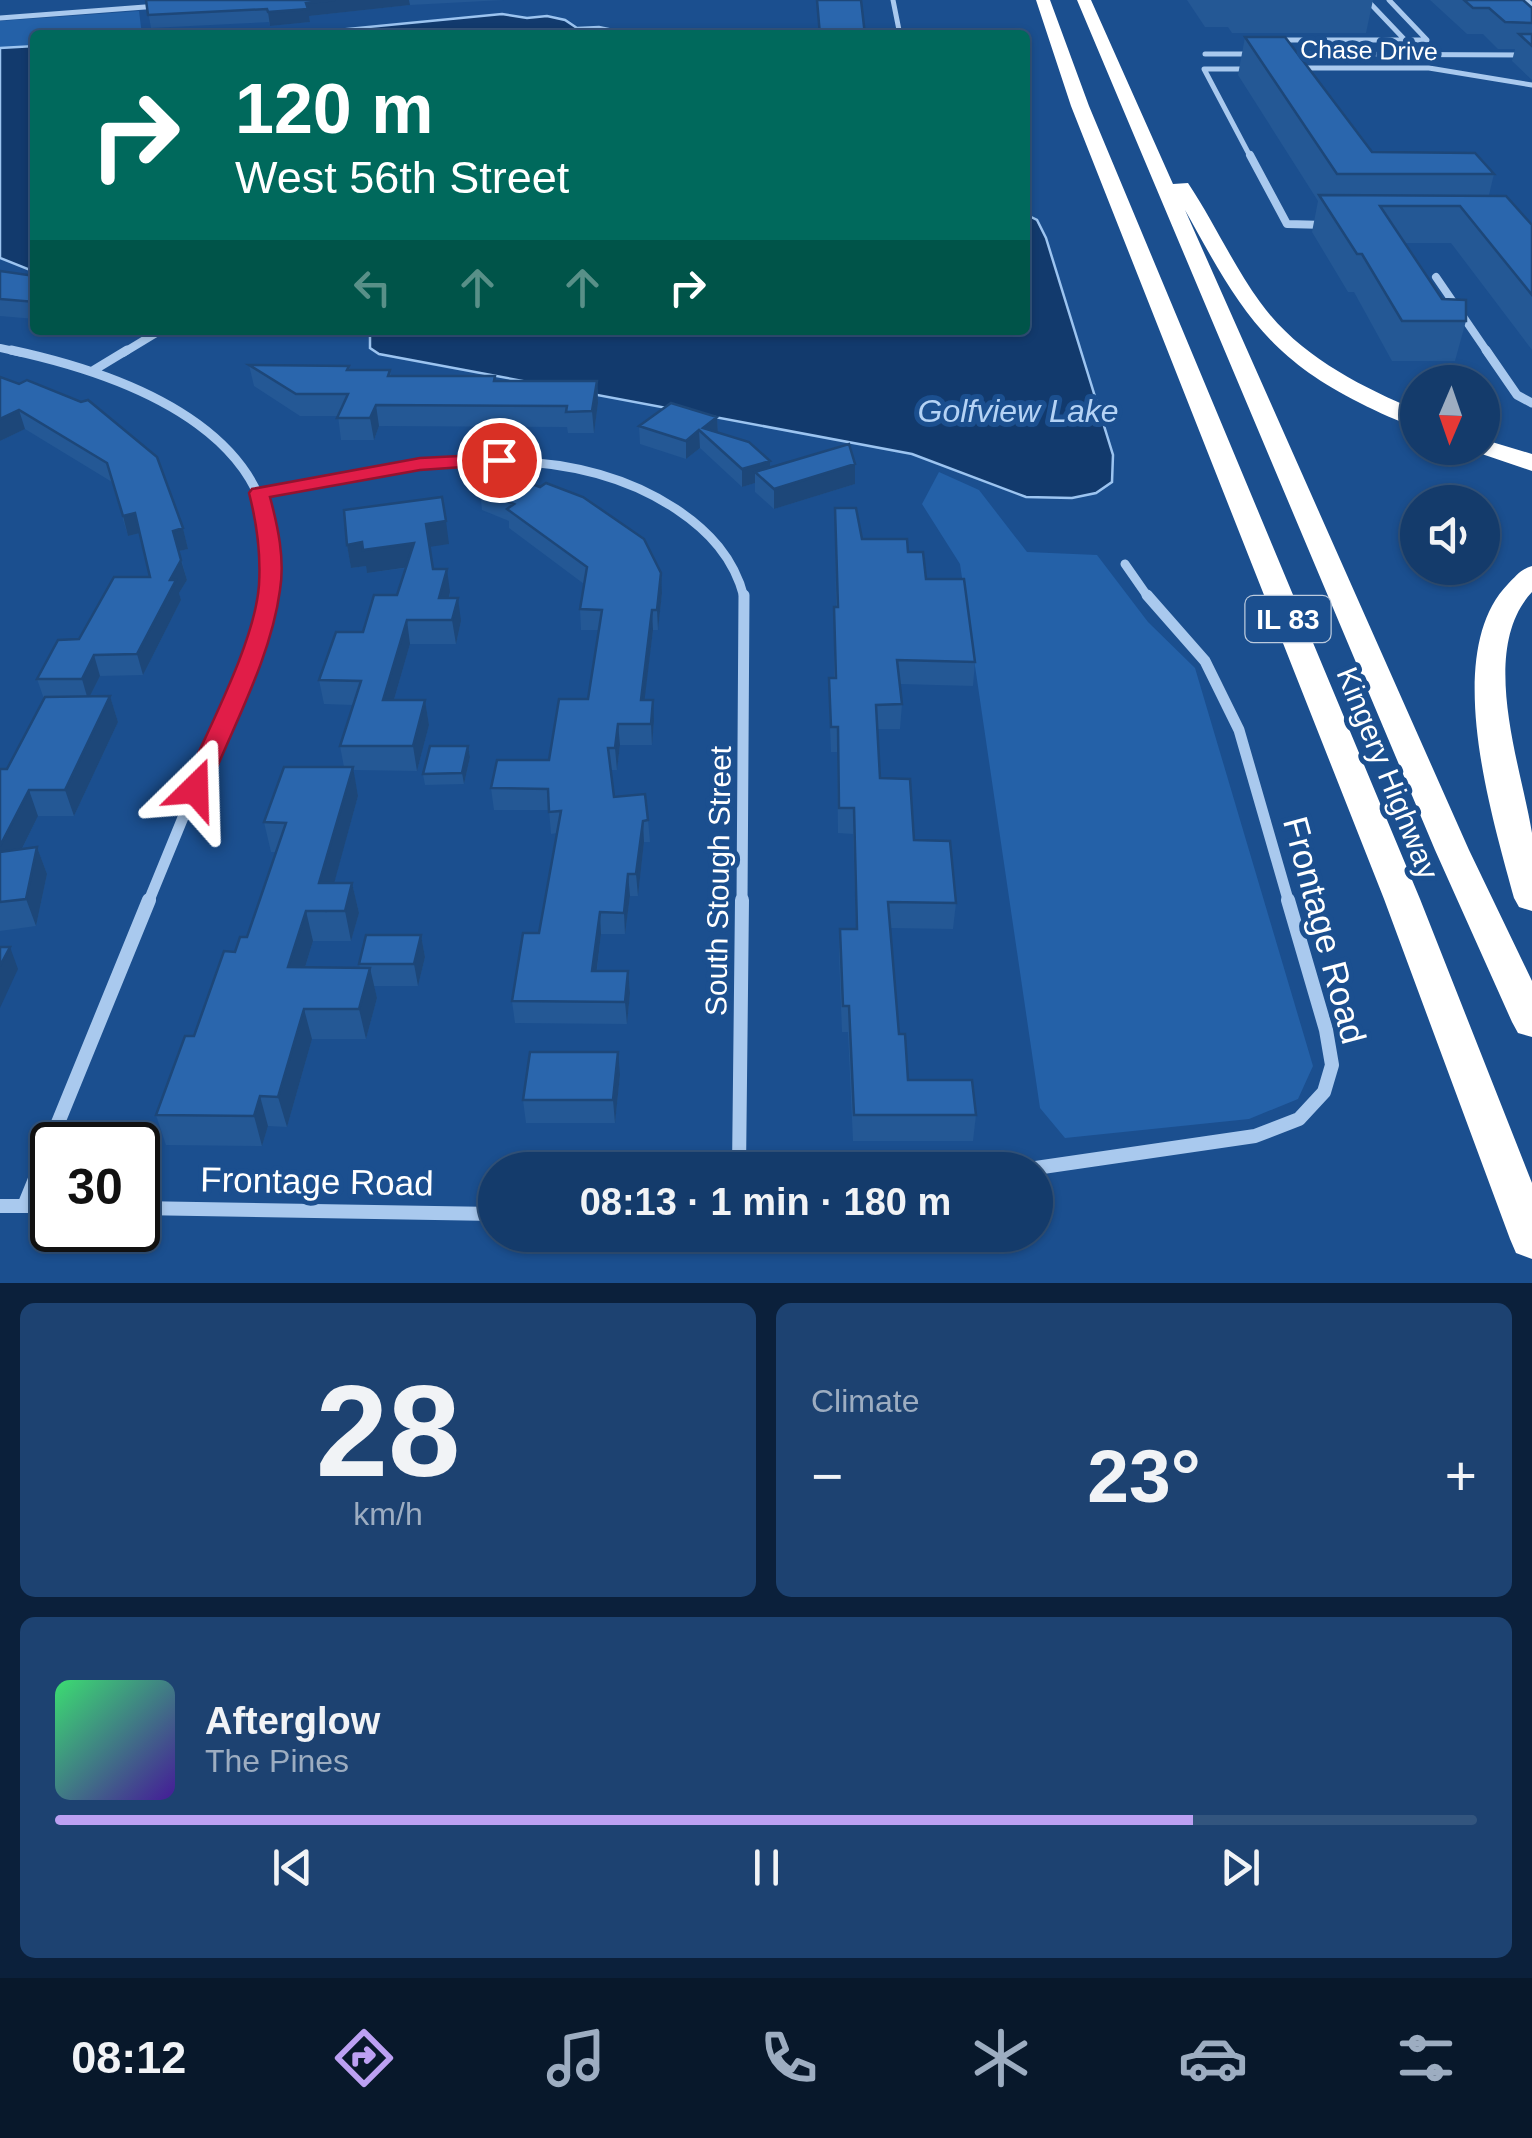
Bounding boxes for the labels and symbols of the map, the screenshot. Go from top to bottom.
street label: Chase Drive [1300,35,1438,65]
north arrow [1400,365,1500,465]
water label: Golfview Lake [918,393,1118,429]
pin [457,418,542,503]
road number: IL 83 [1246,596,1330,642]
street label: Kingery Highway [1331,662,1445,884]
position arrow [143,737,247,841]
street label: South Stough Street [699,745,737,1016]
street label: Frontage Road [1276,812,1374,1048]
speed limit sign: 30 [30,1122,160,1252]
street label: Frontage Road [200,1159,434,1203]

